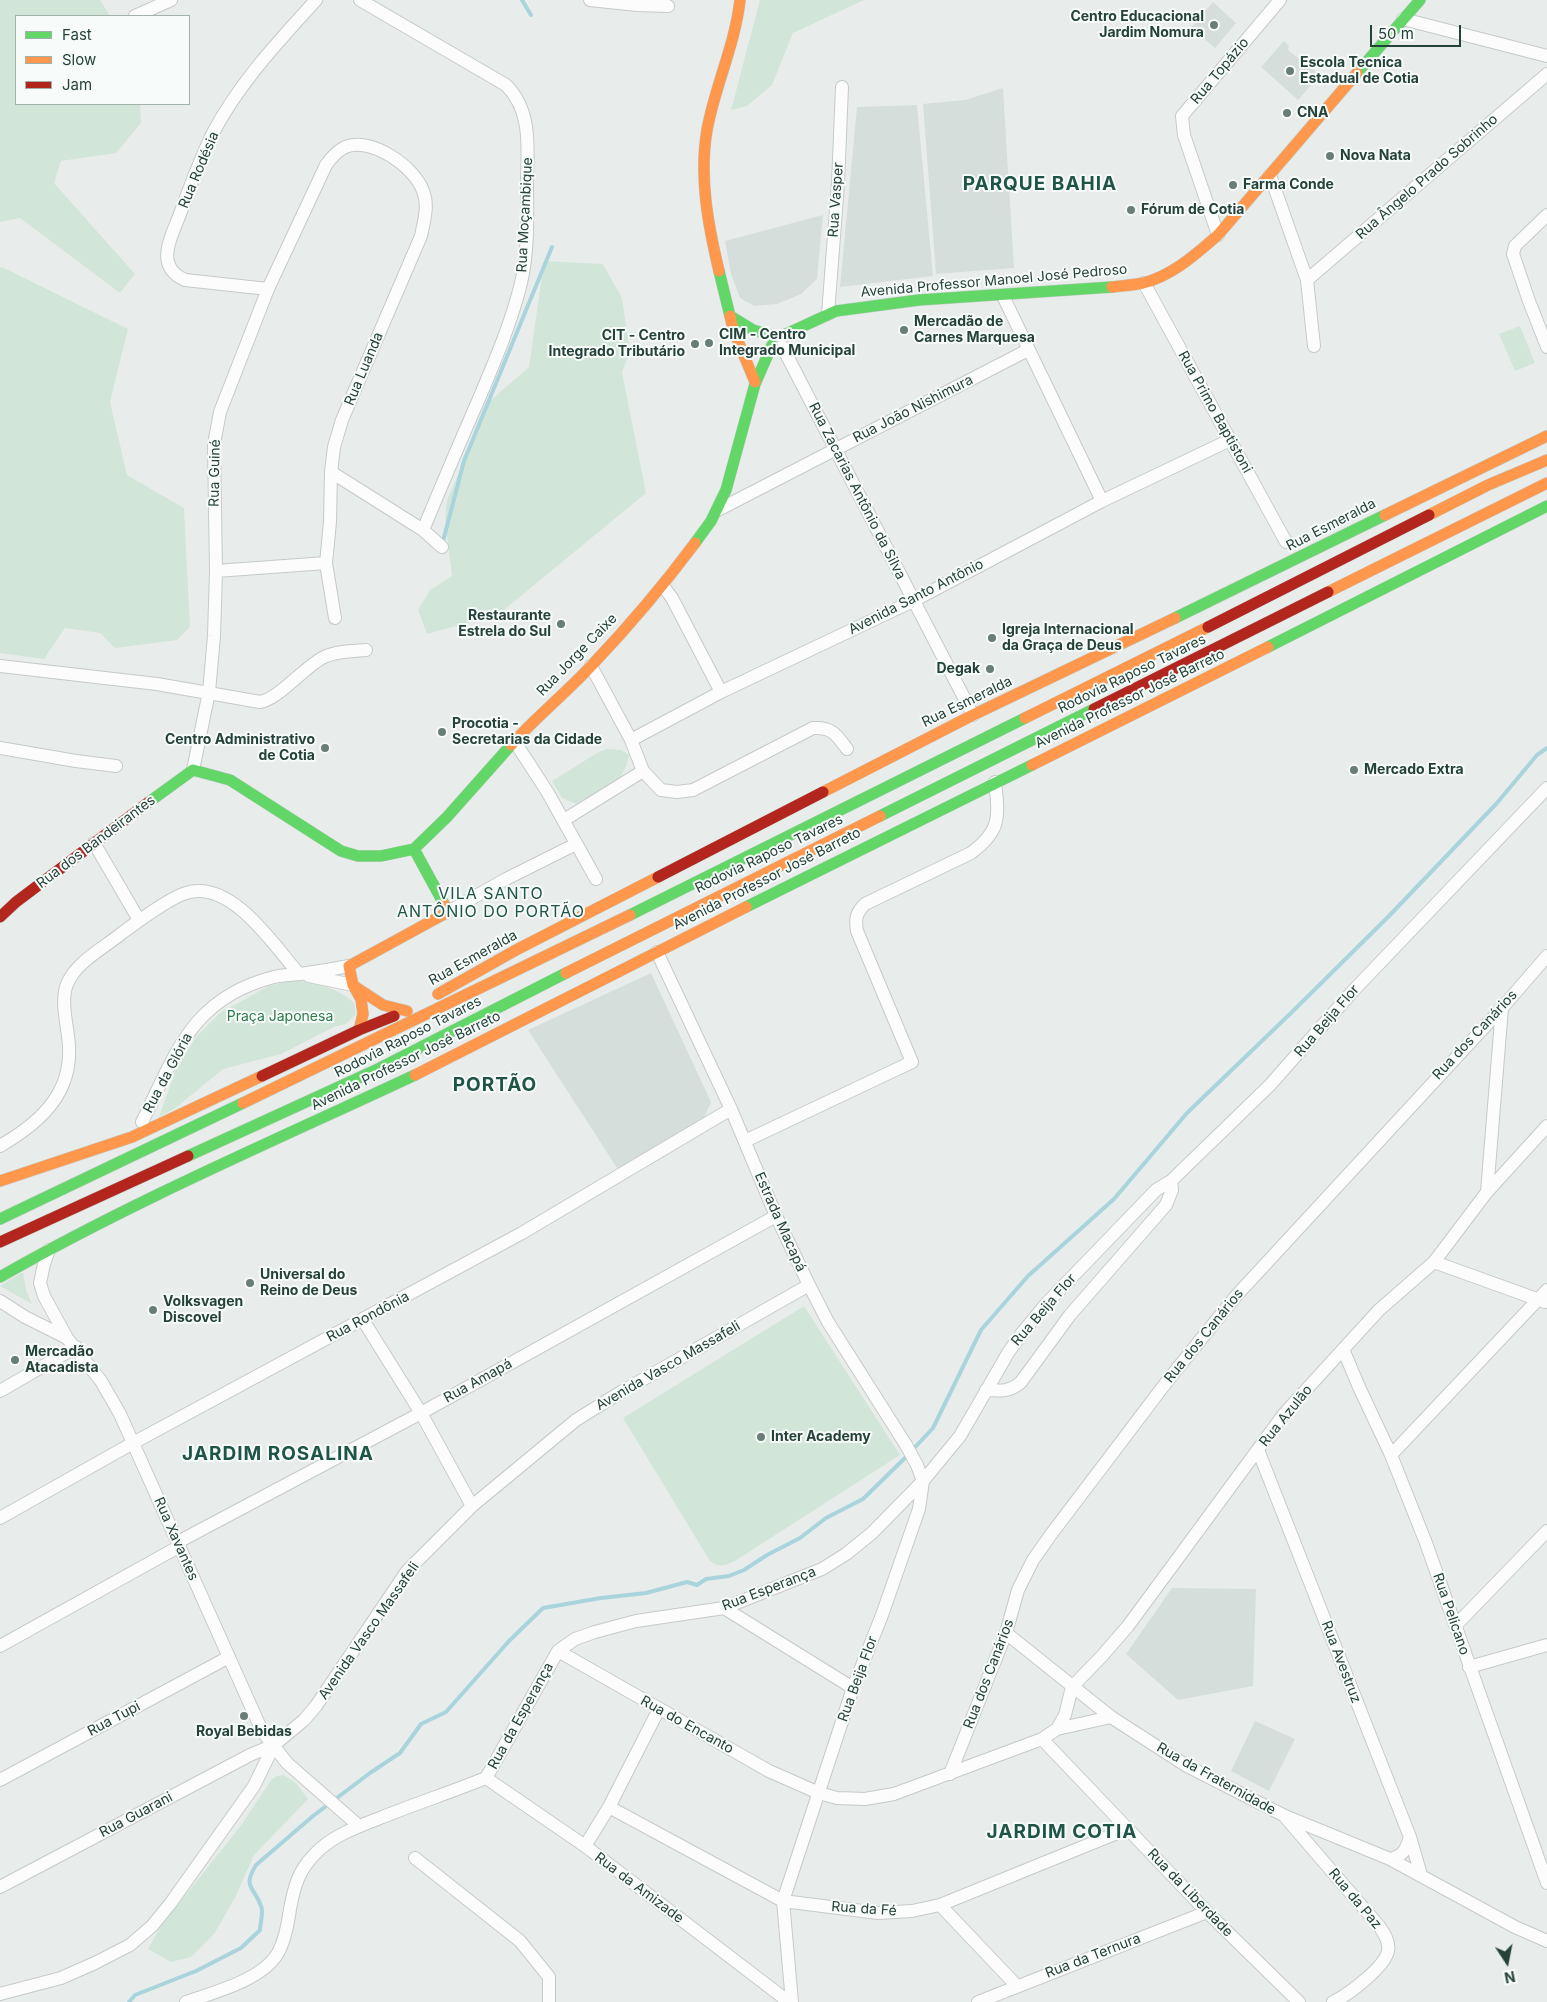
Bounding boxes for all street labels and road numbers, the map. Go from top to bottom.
street label: Rua Topázio [1187,34,1253,108]
street label: Rua Ângelo Prado Sobrinho [1353,111,1501,243]
street label: Rua Rodésia [175,129,223,211]
street label: Rua Moçambique [514,157,536,273]
street label: Rua Vasper [825,162,847,238]
street label: Avenida Professor Manoel José Pedroso [860,261,1128,301]
street label: Rua Luanda [341,330,387,408]
street label: Rua Primo Baptistoni [1174,348,1256,476]
street label: Rua João Nishimura [850,371,976,447]
street label: Rua Zacarias Antônio da Silva [805,400,909,582]
street label: Rua Guiné [206,439,224,507]
street label: Rua Esmeralda [1283,495,1379,555]
street label: Avenida Santo Antônio [846,556,986,638]
street label: Rua Jorge Caixe [533,610,621,700]
street label: Rodovia Raposo Tavares [1055,631,1209,717]
street label: Avenida Professor José Barreto [1033,646,1227,752]
street label: Rua Esmeralda [919,673,1015,731]
street label: Rua dos Bandeirantes [33,792,159,892]
street label: Rodovia Raposo Tavares [692,811,846,897]
street label: Avenida Professor José Barreto [670,824,864,934]
street label: Rua Esmeralda [426,927,520,989]
street label: Rua Beija Flor [1291,981,1363,1061]
street label: Rua dos Canários [1429,987,1521,1083]
street label: Rodovia Raposo Tavares [332,993,484,1081]
street label: Avenida Professor José Barreto [309,1008,503,1114]
street label: Rua da Glória [140,1030,196,1116]
street label: Estrada Macapá [751,1170,809,1274]
street label: Rua Beija Flor [1008,1270,1080,1350]
street label: Rua dos Canários [1161,1286,1247,1386]
street label: Rua Rondônia [324,1288,412,1346]
street label: Avenida Vasco Massafeli [593,1318,743,1414]
street label: Rua Amapá [441,1355,515,1407]
street label: Rua Azulão [1256,1382,1316,1450]
street label: Rua Xavantes [150,1495,202,1583]
street label: Avenida Vasco Massafeli [315,1559,423,1703]
street label: Rua Esperança [720,1563,818,1615]
street label: Rua Pelicano [1429,1571,1473,1657]
street label: Rua dos Canários [960,1617,1018,1731]
street label: Rua Avestruz [1318,1618,1364,1706]
street label: Rua Beija Flor [835,1634,881,1724]
street label: Rua da Esperança [485,1660,557,1772]
street label: Rua do Encanto [638,1692,736,1758]
street label: Rua Tupi [85,1698,143,1740]
street label: Rua da Fraternidade [1154,1739,1278,1819]
street label: Rua Guarani [97,1789,175,1841]
street label: Rua da Liberdade [1144,1846,1236,1940]
street label: Rua da Amizade [591,1849,687,1927]
street label: Rua da Paz [1325,1865,1385,1933]
street label: Rua da Fé [831,1898,897,1920]
street label: Rua da Ternura [1043,1930,1143,1982]

